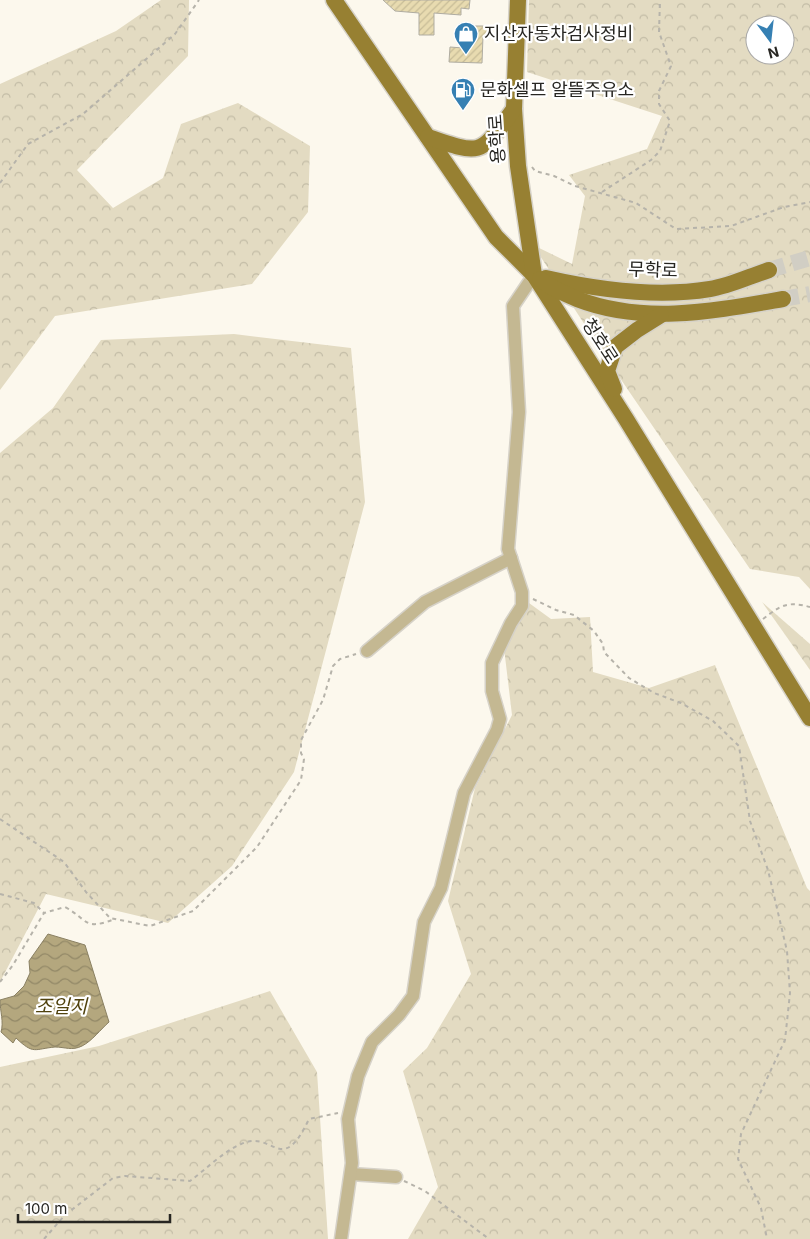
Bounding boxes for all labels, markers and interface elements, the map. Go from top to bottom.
north arrow [745,15,795,65]
shop icon: 지산자동차검사정비 [453,21,479,55]
place label: 지산자동차검사정비 [484,23,633,44]
text: N [766,43,781,63]
fuel station icon: 문화셀프 알뜰주유소 [450,77,476,111]
place label: 문화셀프 알뜰주유소 [480,79,634,100]
street label: 용학로 [484,114,509,165]
street label: 무학로 [628,258,678,281]
street label: 청호로 [578,314,623,367]
water label: 조일지 [35,995,89,1018]
scale bar [18,1192,170,1224]
text: 100 m [25,1199,67,1218]

